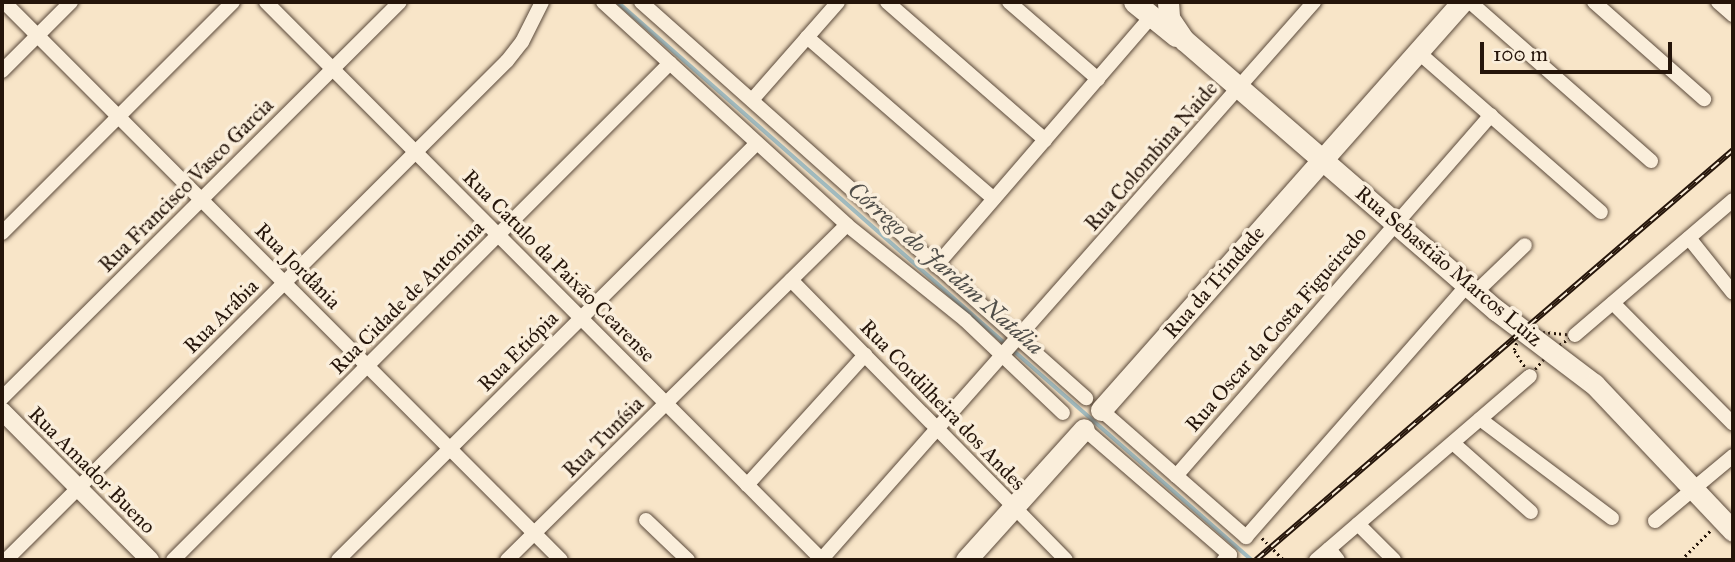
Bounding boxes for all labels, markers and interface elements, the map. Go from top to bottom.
scale bar [1483,28,1676,72]
text: 100 m [1493,41,1548,67]
street label: Rua Colombina Naide [1079,76,1223,236]
street label: Rua Francisco Vasco Garcia [94,93,278,277]
street label: Rua Catulo da Paixão Cearense [458,165,660,367]
water label: Córrego do Jardim Natália [842,175,1050,361]
street label: Rua Sebastião Marcos Luiz [1350,180,1548,352]
street label: Rua Cidade de Antonina [325,215,489,379]
street label: Rua Jordânia [250,218,346,314]
street label: Rua da Trindade [1158,221,1270,343]
street label: Rua Oscar da Costa Figueiredo [1180,221,1372,437]
street label: Rua Arábia [179,274,263,358]
street label: Rua Etiópia [473,306,563,396]
street label: Rua Cordilheira dos Andes [855,315,1031,495]
street label: Rua Tunísia [557,391,649,483]
street label: Rua Amador Bueno [23,401,161,539]

